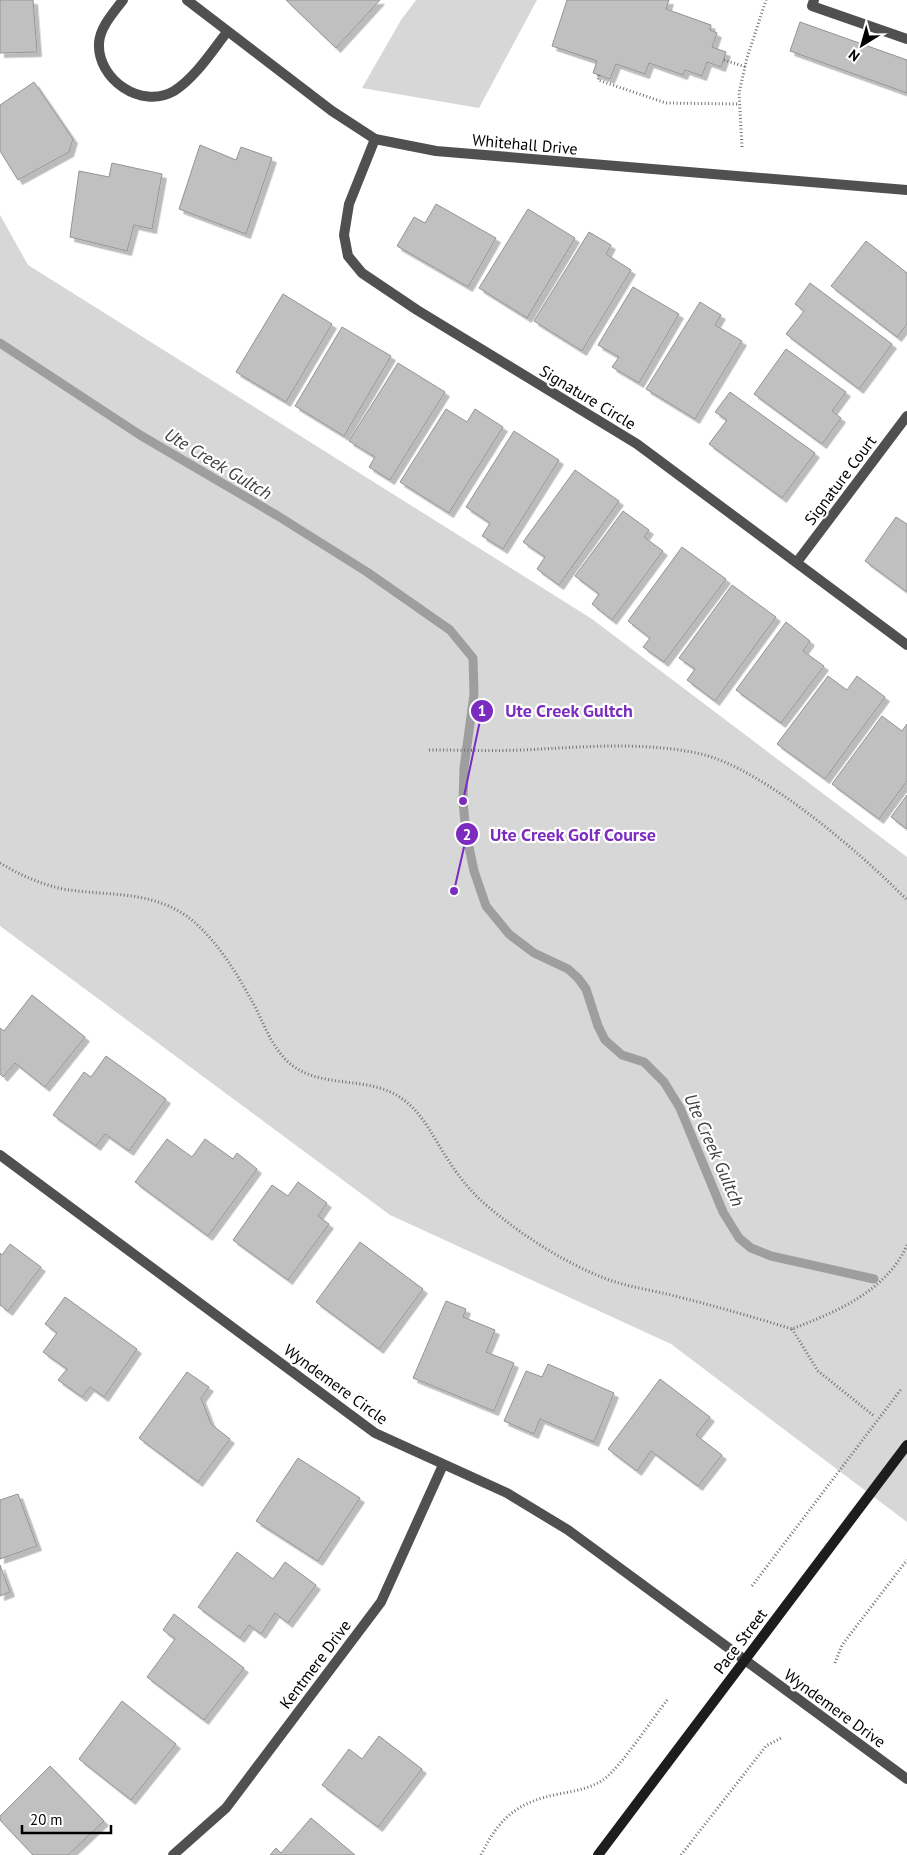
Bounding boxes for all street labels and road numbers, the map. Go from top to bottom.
street label: Whitehall Drive [471,129,579,159]
street label: Signature Circle [536,360,640,434]
street label: Signature Court [800,431,881,529]
street label: Wyndemere Circle [280,1340,392,1428]
street label: Pace Street [709,1604,771,1678]
street label: Kentmere Drive [275,1616,355,1712]
street label: Wyndemere Drive [780,1664,890,1752]

